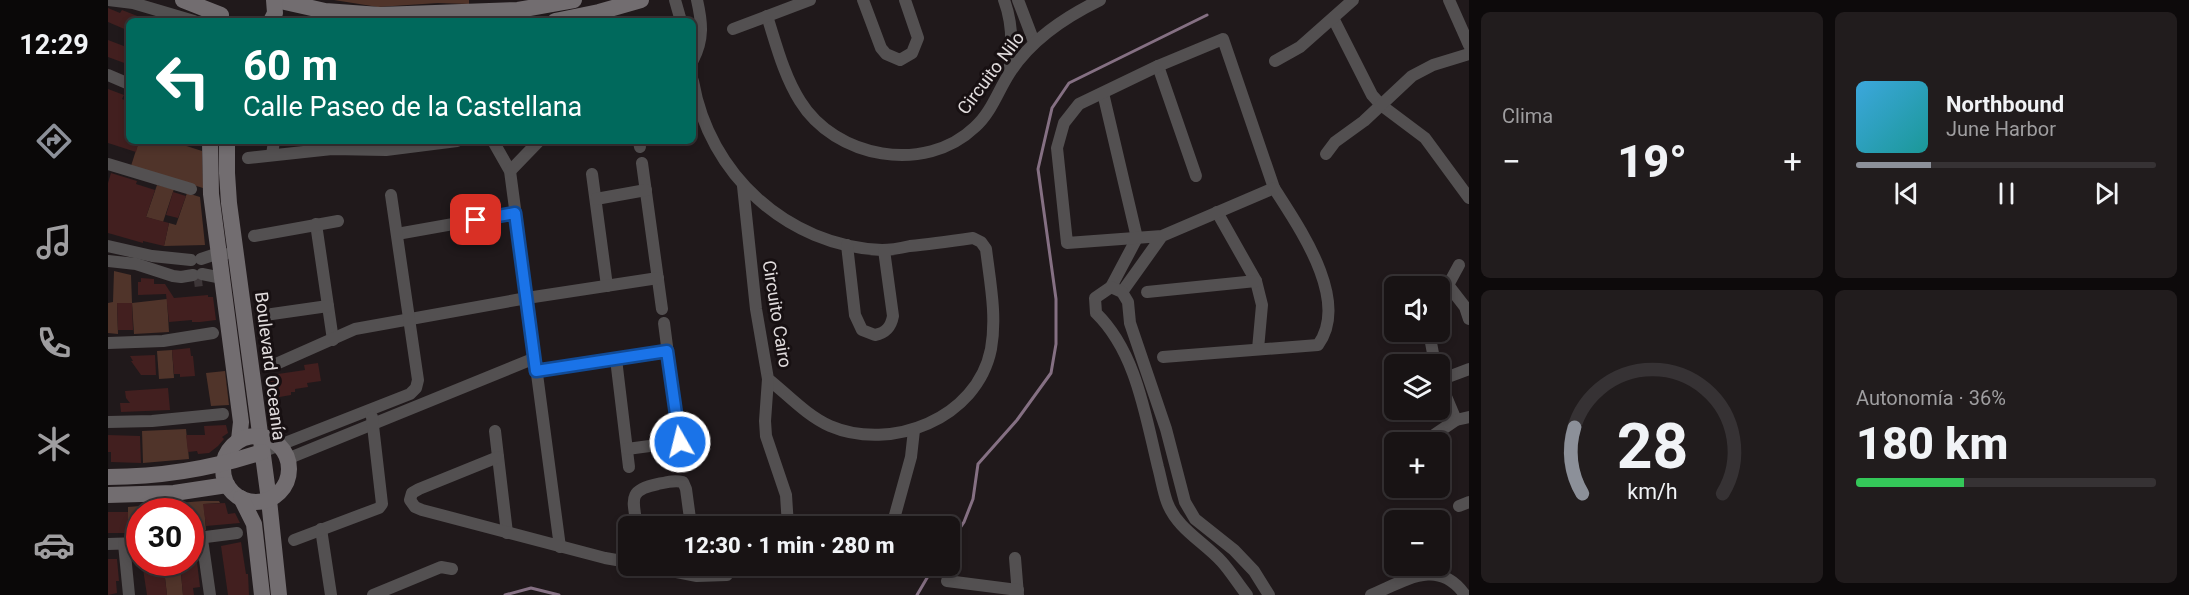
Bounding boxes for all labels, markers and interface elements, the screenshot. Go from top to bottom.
street label: Circuito Nilo [953,27,1028,118]
text: 12:29 [19,29,89,61]
text: 60 m [243,41,338,90]
icon: left [144,42,222,120]
text: Calle Paseo de la Castellana [243,91,582,123]
text: Northbound [1946,92,2064,117]
text: Clima [1502,104,1553,128]
text: June Harbor [1946,117,2056,141]
icon: directions [33,120,75,162]
text: 19° [1617,135,1687,188]
text: − [1502,142,1521,181]
text: + [1783,142,1802,181]
icon: previous [1890,177,1923,210]
icon: pause [1990,177,2023,210]
icon: next [2090,177,2123,210]
pin [450,194,501,245]
icon: arrive [459,203,492,236]
icon: music [33,221,75,263]
street label: Circuito Cairo [759,259,796,369]
map controls [1384,276,1450,576]
button: sound [1384,276,1450,342]
street label: Boulevard Oceanía [251,290,290,441]
icon: phone [33,322,75,364]
button: layers [1384,354,1450,420]
text: Autonomía · 36% [1856,386,2006,410]
position arrow [648,410,712,474]
text: 28 [1616,410,1688,483]
text: 180 km [1856,417,2008,470]
icon: climate [33,423,75,465]
button: + [1384,432,1450,498]
text: km/h [1627,479,1677,504]
speed limit sign: 30 [126,498,204,576]
button: − [1384,510,1450,576]
icon: car [33,524,75,566]
text: 12:30 · 1 min · 280 m [684,533,894,558]

